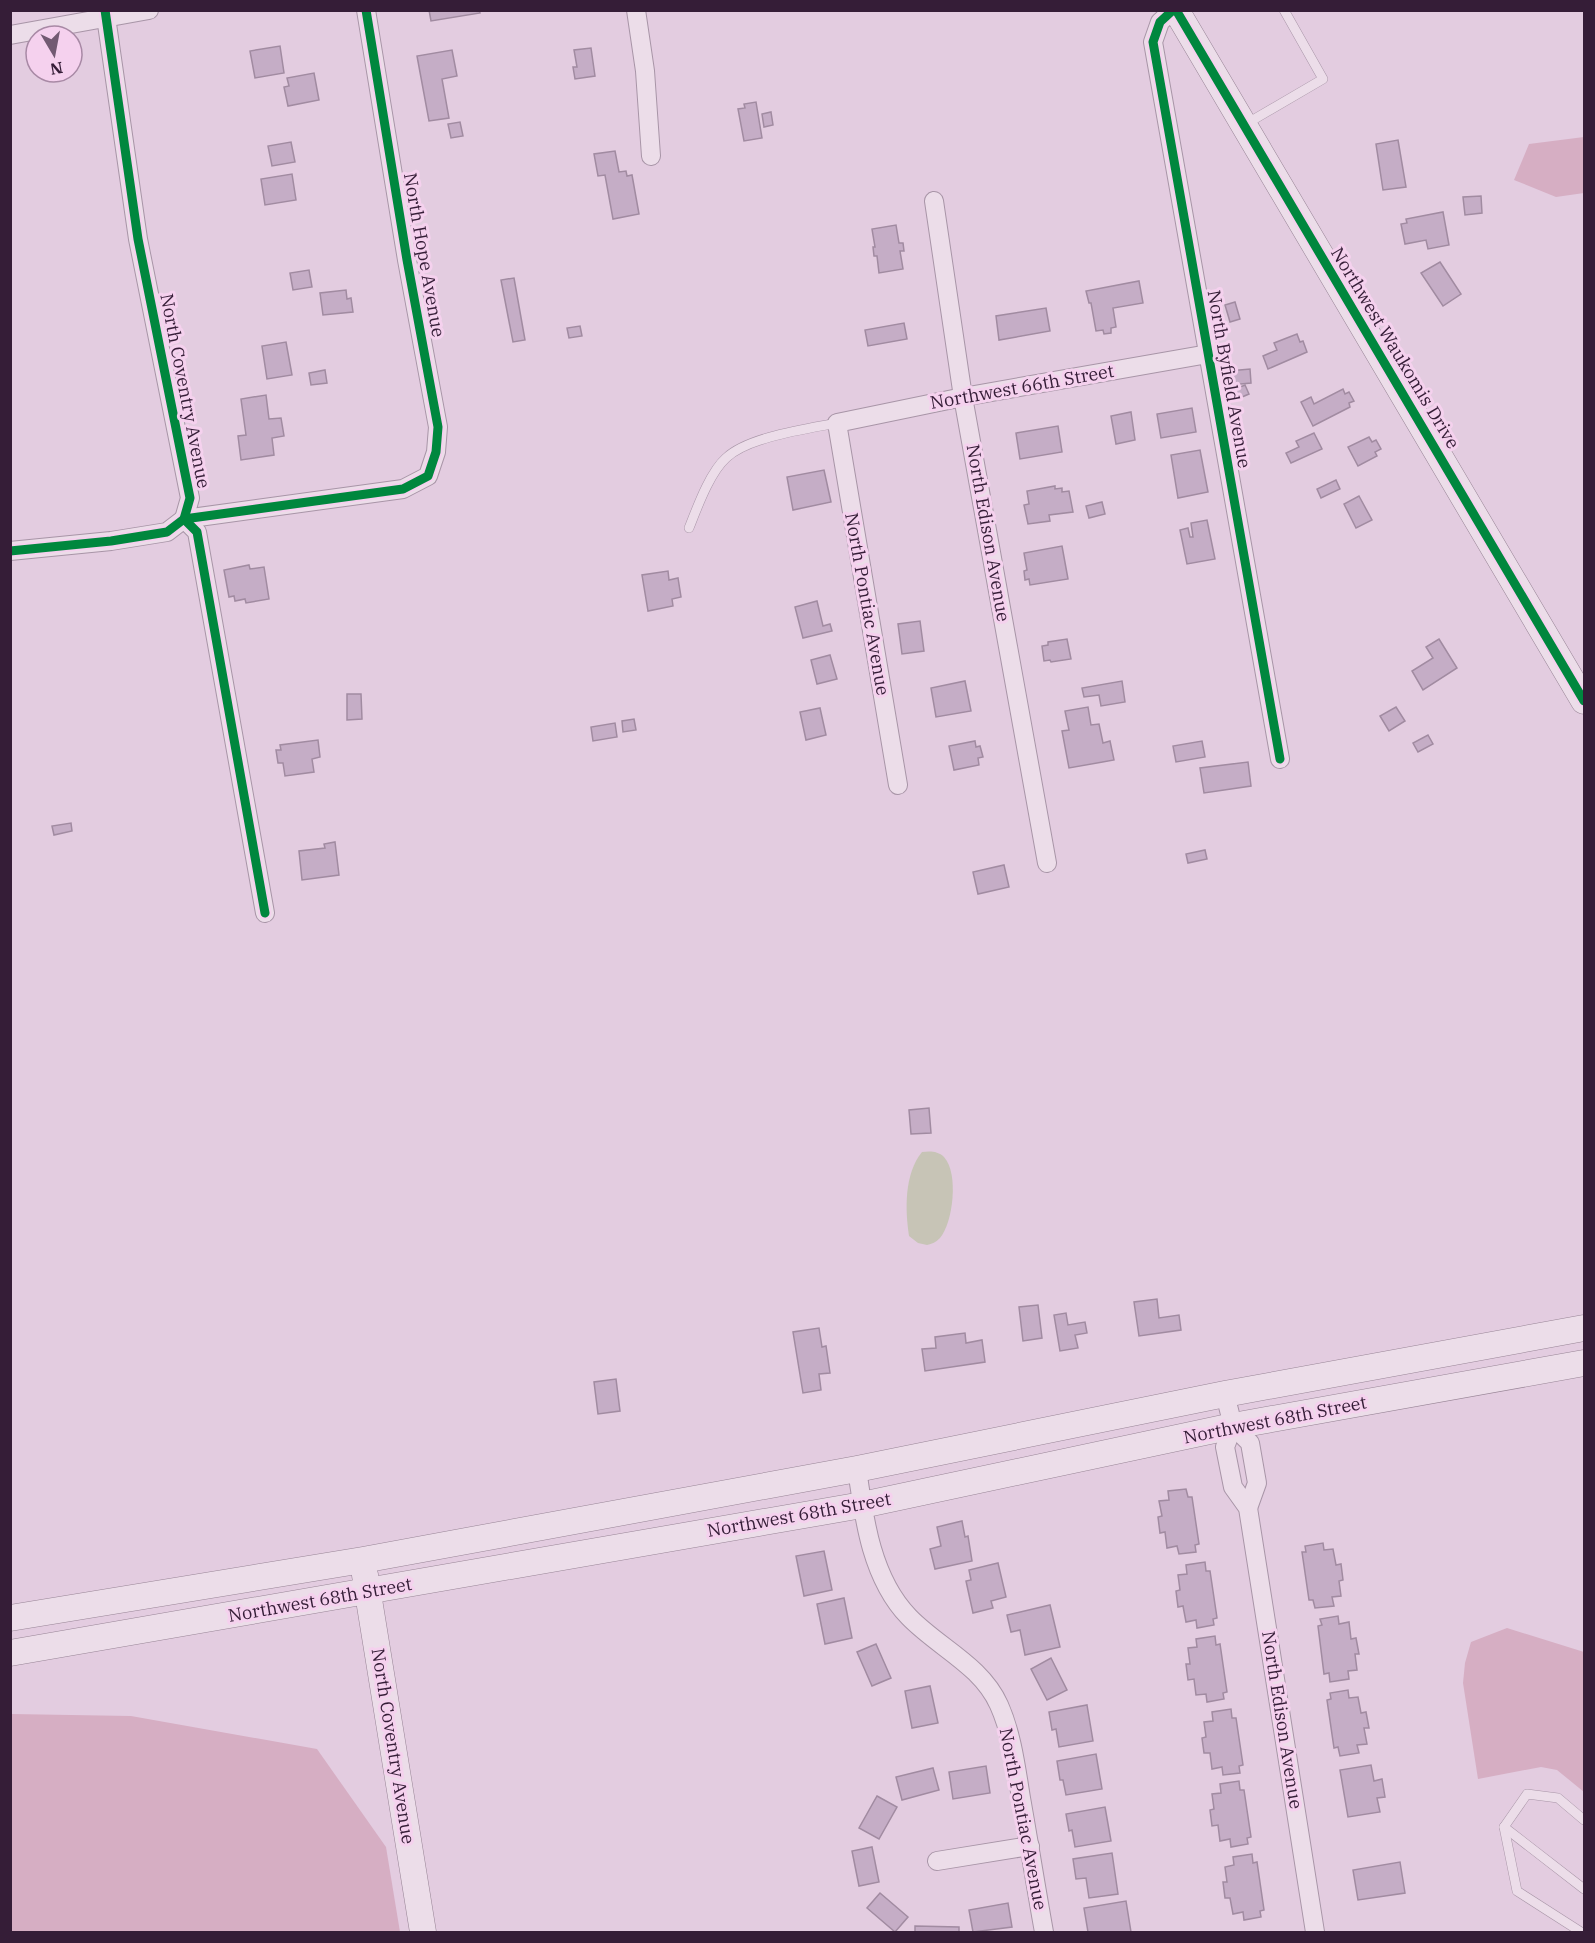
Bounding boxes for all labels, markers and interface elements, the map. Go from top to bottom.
north arrow [24,24,84,84]
text: N [49,58,65,80]
street label: North Hope Avenue [399,171,450,339]
street label: Northwest Waukomis Drive [1326,243,1465,453]
street label: North Byfield Avenue [1202,288,1256,470]
street label: North Coventry Avenue [155,292,216,490]
street label: Northwest 66th Street [928,359,1116,414]
street label: North Edison Avenue [962,442,1015,623]
street label: North Pontiac Avenue [840,511,895,697]
street label: Northwest 68th Street [1181,1390,1369,1449]
street label: Northwest 68th Street [705,1487,893,1542]
street label: Northwest 68th Street [226,1572,414,1627]
street label: North Edison Avenue [1257,1629,1308,1811]
street label: North Coventry Avenue [367,1646,420,1845]
street label: North Pontiac Avenue [995,1726,1052,1912]

